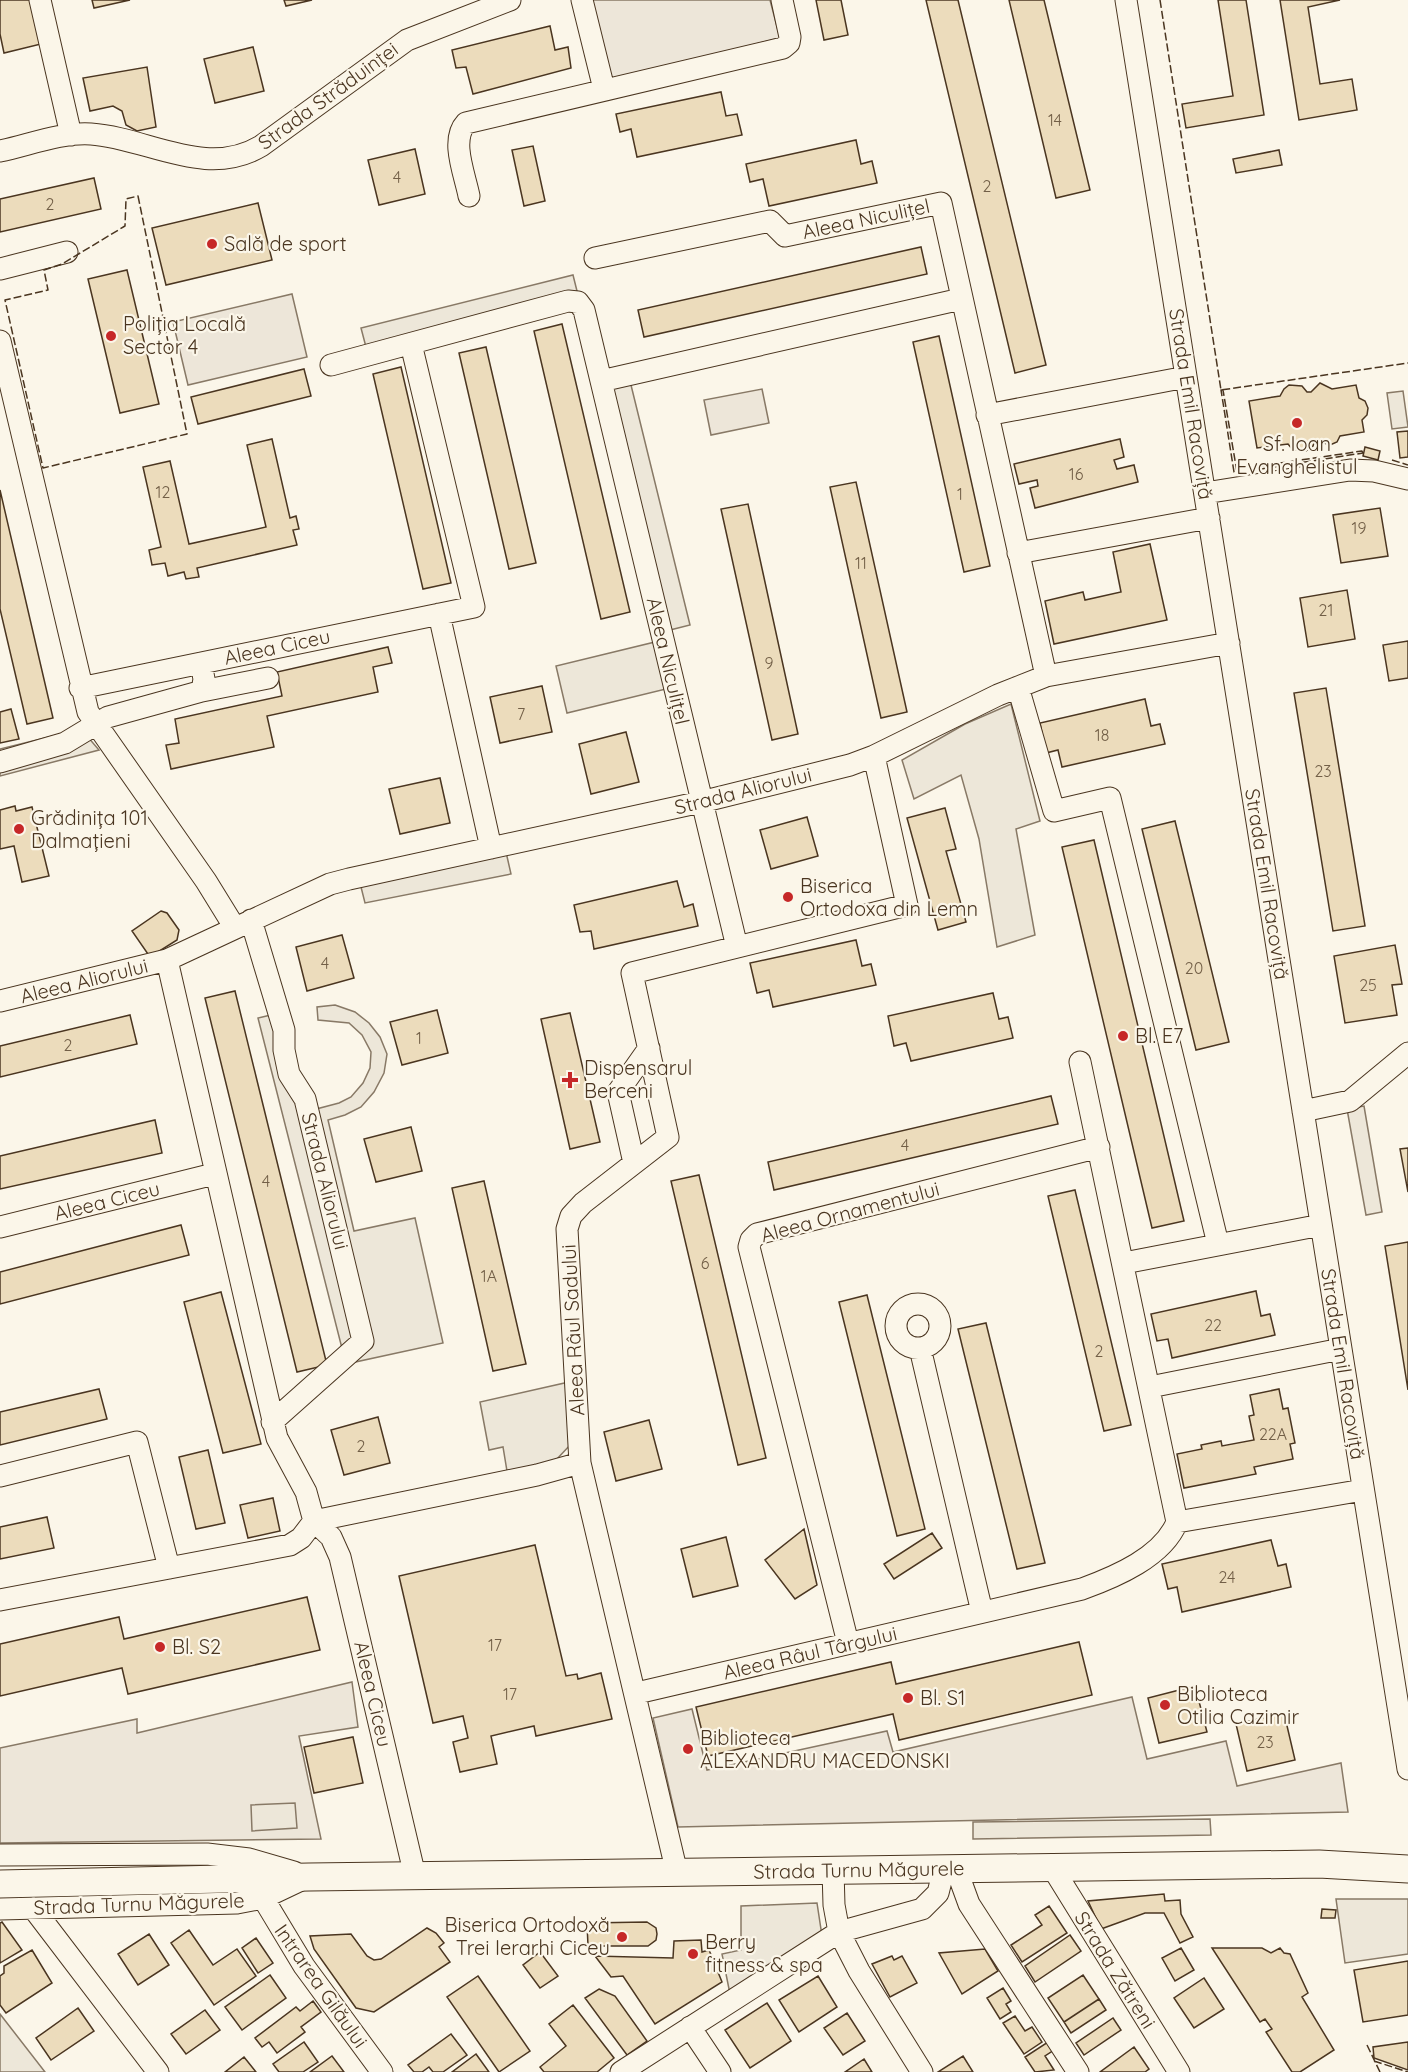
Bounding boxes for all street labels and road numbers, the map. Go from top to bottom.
street label: Strada Străduinței [253,36,403,155]
street label: Aleea Niculițel [800,193,932,244]
street label: Strada Emil Racoviță [1164,307,1219,501]
street label: Aleea Niculițel [642,595,695,727]
street label: Aleea Ciceu [221,623,332,670]
street label: Strada Aliorului [672,761,814,820]
street label: Strada Emil Racoviță [1240,787,1295,981]
street label: Aleea Aliorului [17,953,150,1008]
street label: Strada Aliorului [296,1110,355,1252]
street label: Aleea Ciceu [51,1175,162,1226]
street label: Aleea Ornamentului [758,1176,942,1247]
street label: Aleea Râul Sadului [556,1244,589,1416]
street label: Strada Emil Racoviță [1316,1267,1371,1461]
street label: Aleea Râul Târgului [720,1620,899,1685]
street label: Aleea Ciceu [349,1638,398,1749]
street label: Strada Turnu Măgurele [753,1855,965,1884]
street label: Strada Turnu Măgurele [33,1887,245,1920]
street label: Strada Zătreni [1069,1907,1161,2033]
street label: Intrarea Gilăului [269,1919,373,2052]

